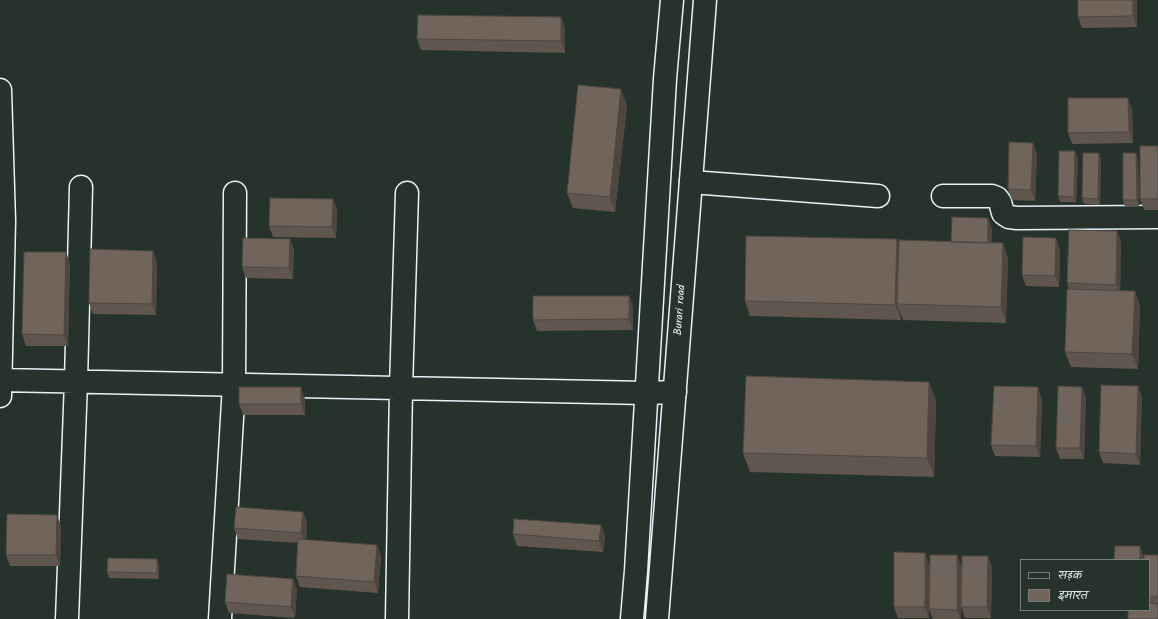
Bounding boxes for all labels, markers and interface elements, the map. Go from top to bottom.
street label: Burari road [673,284,689,336]
legend [1020,559,1150,611]
text: सड़क [1058,566,1082,585]
text: इमारत [1058,586,1088,605]

